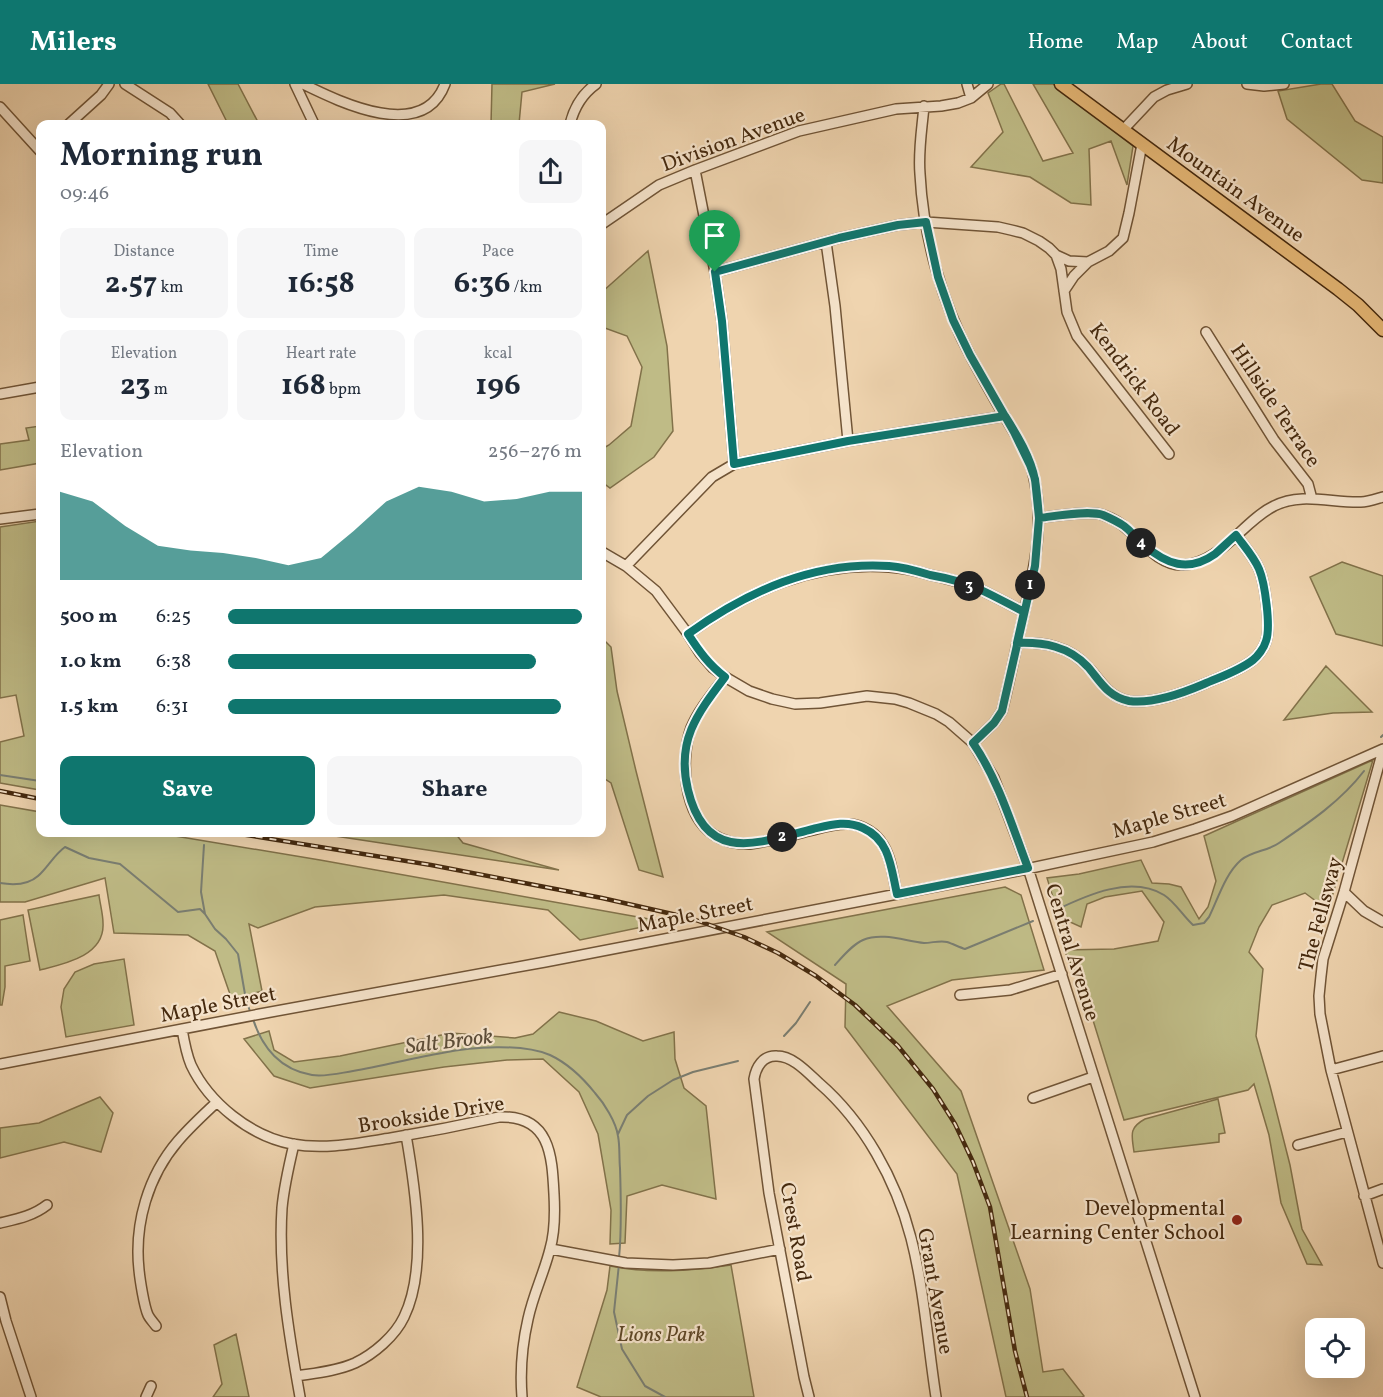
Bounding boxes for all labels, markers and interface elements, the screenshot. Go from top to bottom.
text: Milers [30,23,117,62]
text: Home [1028,28,1083,57]
text: Map [1116,28,1158,57]
text: About [1191,28,1248,57]
text: Contact [1281,28,1353,57]
street label: Division Avenue [658,101,809,180]
street label: Mountain Avenue [1160,130,1310,250]
text: Morning run [60,134,263,180]
button: share [519,140,582,203]
text: 09:46 [60,180,109,208]
pin [689,210,740,272]
icon: arrive [698,219,731,252]
text: Distance [113,241,175,263]
text: Time [303,241,339,263]
text: Pace [482,241,514,263]
text: 2.57 [105,263,157,305]
text: 16:58 [287,263,355,305]
text: 6:36 [454,263,510,305]
text: km [157,277,183,299]
text: /km [510,277,542,299]
street label: Kendrick Road [1082,317,1186,442]
street label: Hillside Terrace [1223,338,1327,473]
text: Elevation [111,343,177,365]
text: Heart rate [286,343,356,365]
text: kcal [484,343,512,365]
text: 23 [120,365,151,407]
text: 168 [281,365,326,407]
text: 196 [475,365,521,407]
text: m [151,379,168,401]
text: bpm [326,379,361,401]
text: Elevation [60,438,143,466]
text: 256–276 m [488,438,582,466]
pin: 4 [1126,528,1156,558]
text: 4 [1136,532,1146,554]
pin: 1 [1015,570,1045,600]
pin: 3 [954,571,984,601]
text: 1 [1027,574,1033,596]
text: 3 [965,575,973,597]
text: 500 m [60,603,118,631]
text: 6:25 [156,603,191,631]
text: 1.0 km [60,648,122,676]
text: 6:38 [156,648,191,676]
text: 1.5 km [60,693,119,721]
text: 6:31 [156,693,189,721]
button: Save [60,756,315,825]
button: Share [327,756,582,825]
street label: Maple Street [1109,786,1230,847]
pin: 2 [767,822,797,852]
text: 2 [778,826,786,848]
street label: The Fellsway [1292,853,1351,975]
street label: Central Avenue [1037,880,1106,1025]
street label: Maple Street [635,890,756,941]
street label: Maple Street [158,980,279,1031]
water label: Salt Brook [404,1022,495,1063]
street label: Brookside Drive [356,1090,507,1141]
street label: Crest Road [772,1180,818,1284]
place label: Developmental Learning Center School [1010,1195,1225,1248]
marker: Developmental Learning Center School [1230,1213,1244,1227]
street label: Grant Avenue [909,1226,960,1357]
map controls [1305,1318,1365,1378]
button: locate [1305,1318,1365,1378]
park label: Lions Park [617,1321,705,1350]

